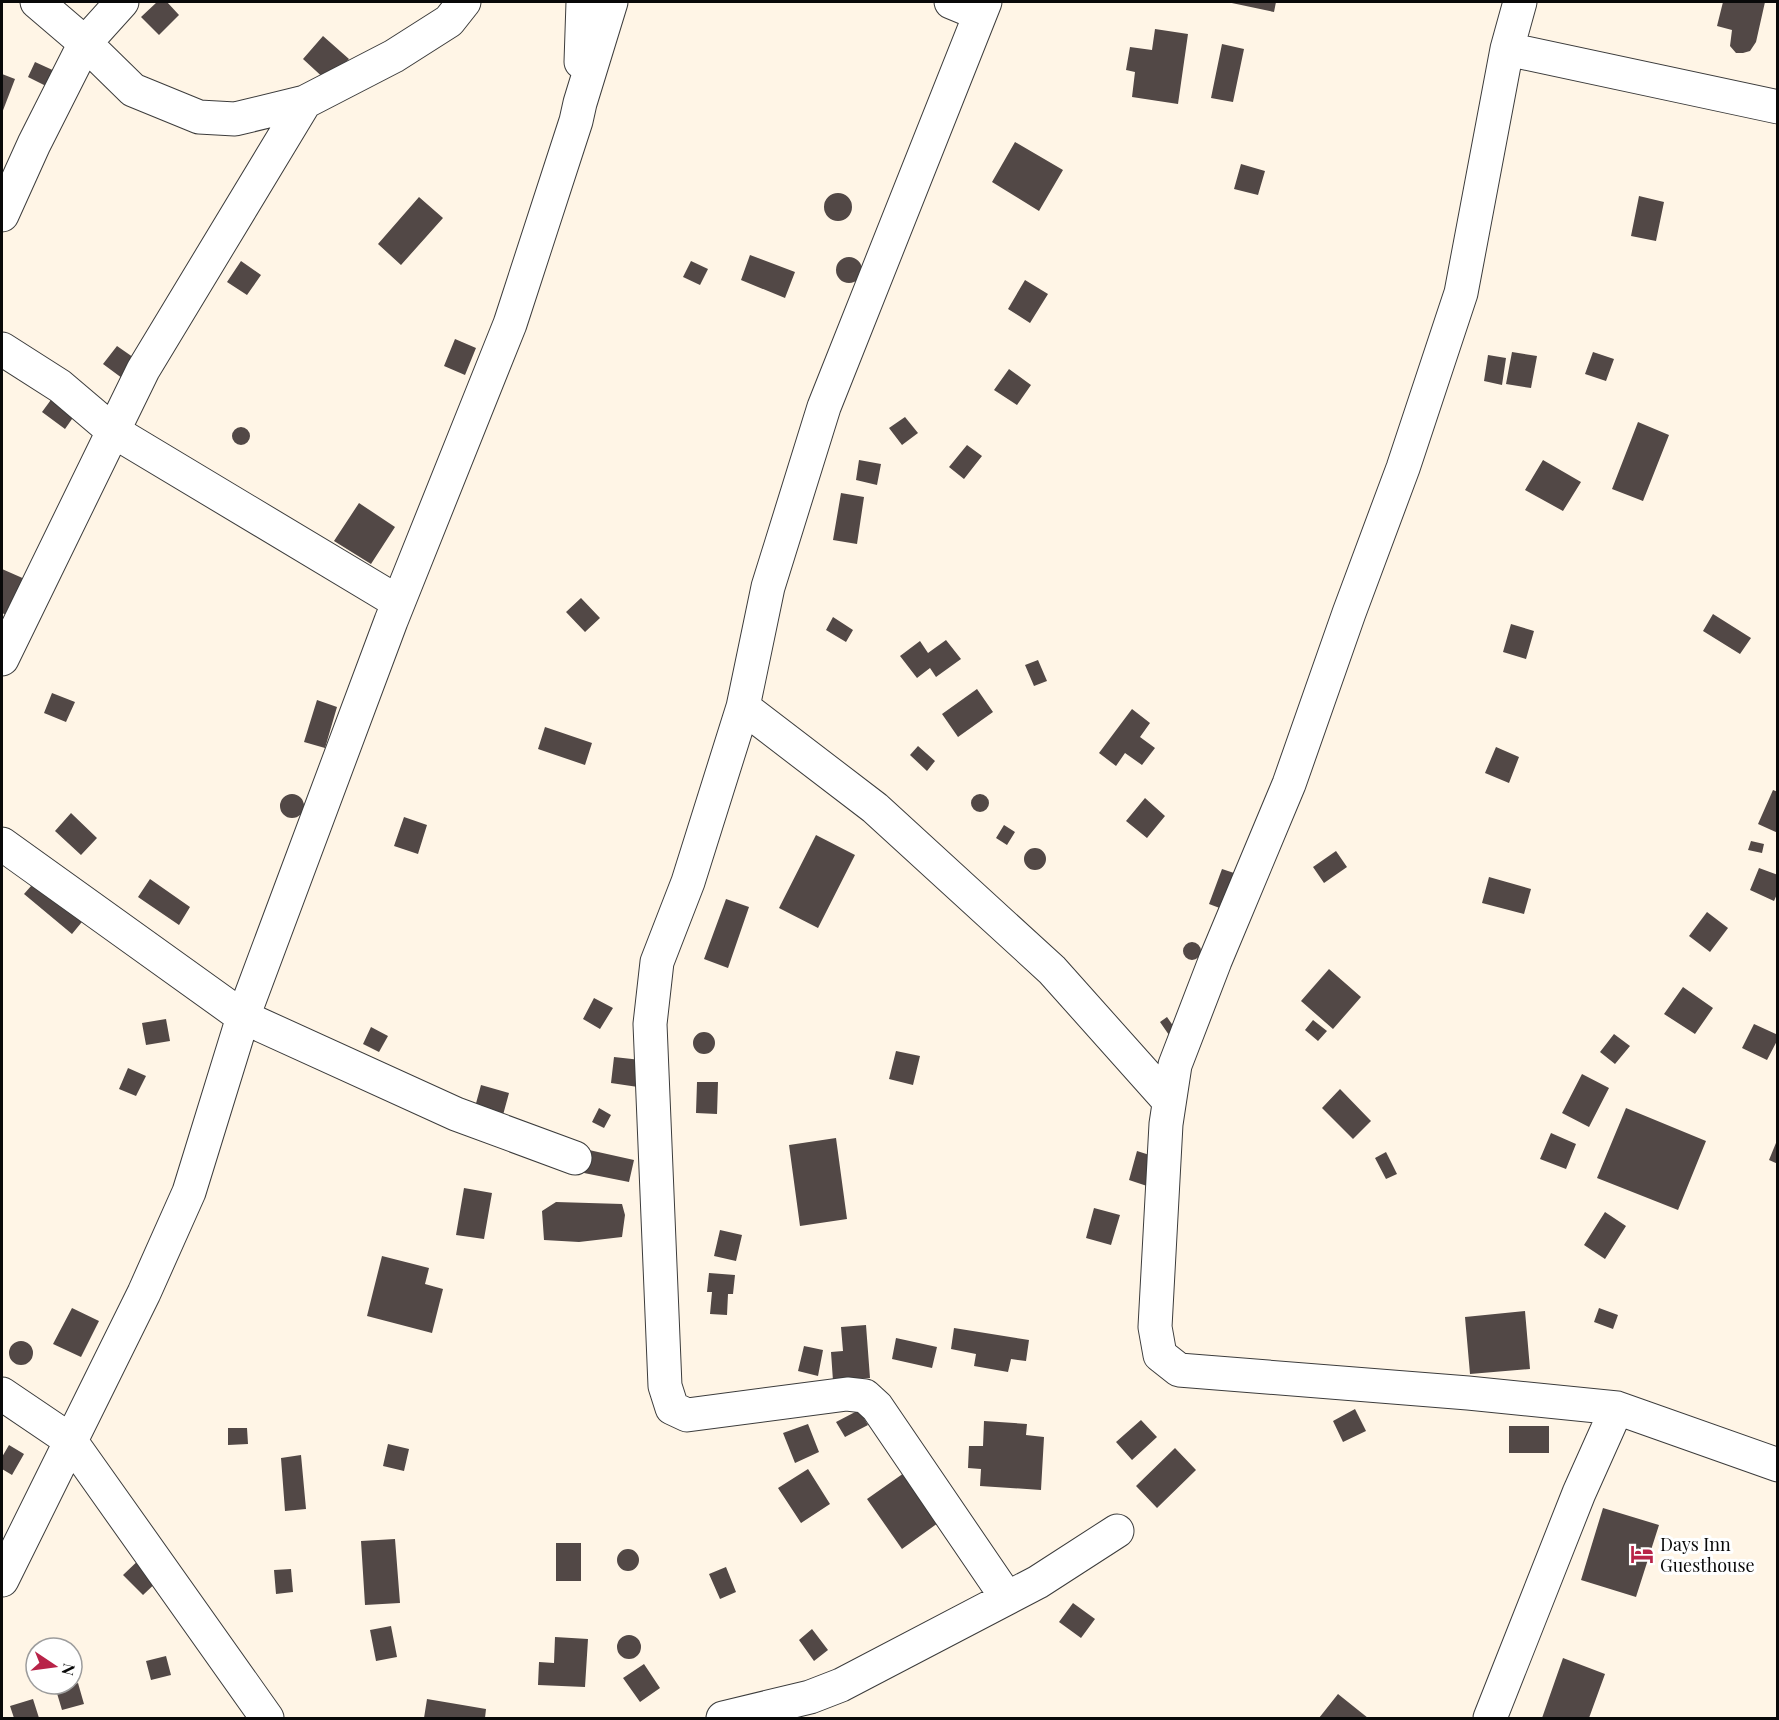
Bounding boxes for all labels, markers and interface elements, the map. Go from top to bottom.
place label: Days Inn Guesthouse [1660,1532,1755,1577]
hotel icon: Days Inn Guesthouse [1629,1541,1655,1567]
north arrow [24,1636,84,1696]
text: N [57,1661,81,1678]

